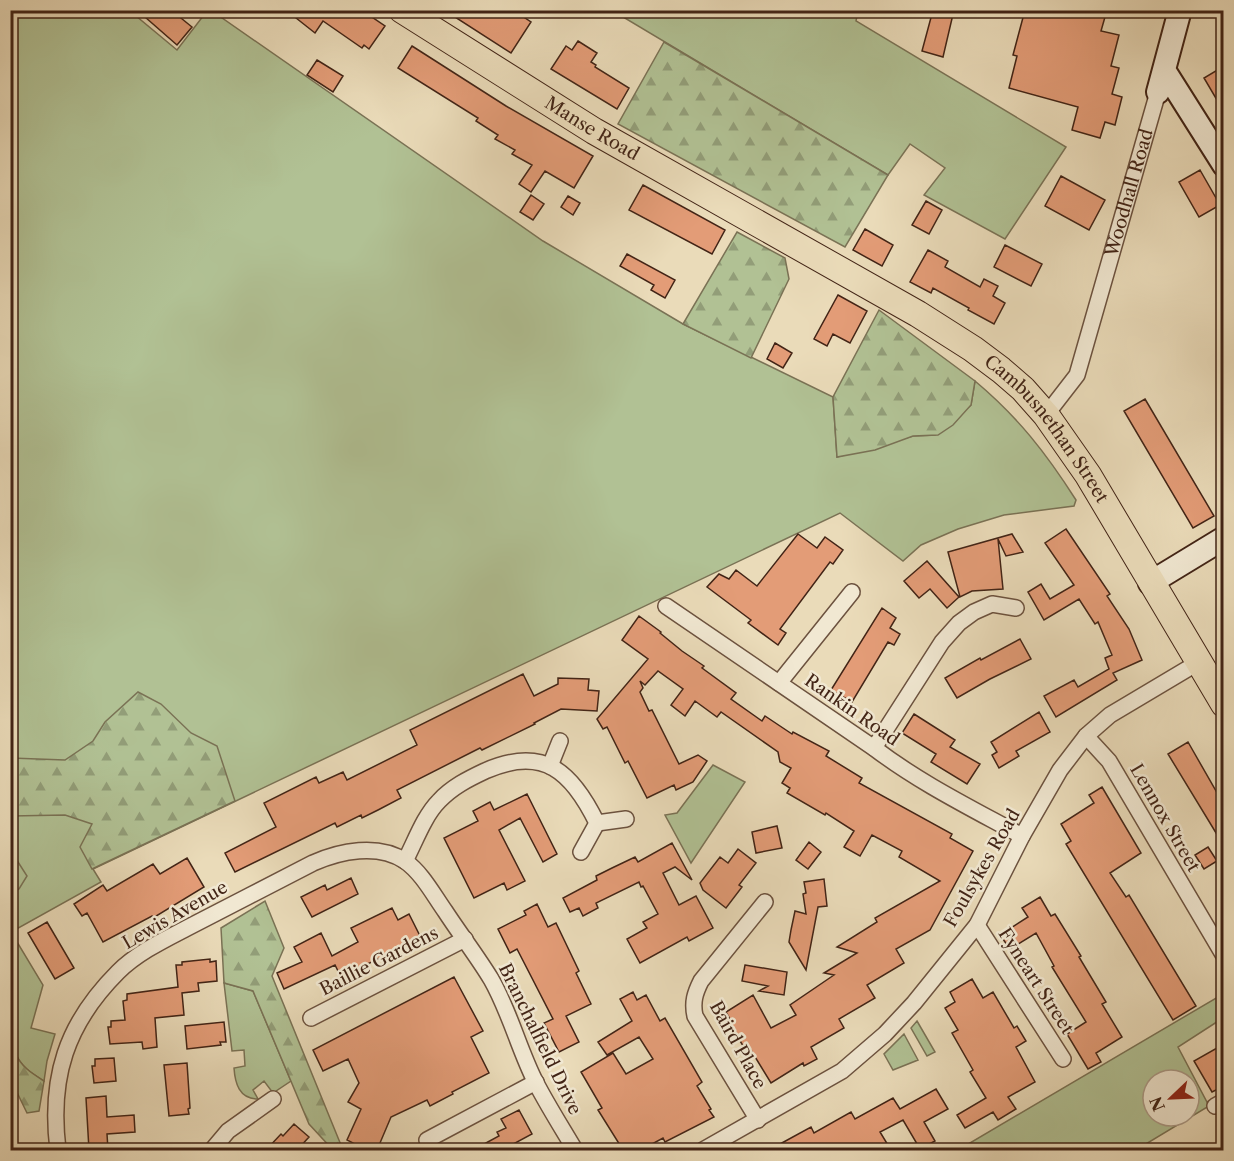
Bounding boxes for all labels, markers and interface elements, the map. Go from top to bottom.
street label: Manse Road [541,92,643,165]
street label: Woodhall Road [1100,126,1158,260]
street label: Cambusnethan Street [980,350,1113,507]
street label: Rankin Road [800,669,904,751]
street label: Lennox Street [1125,760,1205,876]
street label: Foulsykes Road [939,805,1025,931]
street label: Lewis Avenue [118,876,232,954]
street label: Baillie Gardens [316,922,442,1000]
street label: Fyneart Street [993,924,1079,1039]
street label: Branchalfield Drive [494,960,586,1118]
street label: Baird Place [705,997,771,1093]
north arrow [1141,1068,1201,1128]
text: N [1145,1093,1169,1114]

